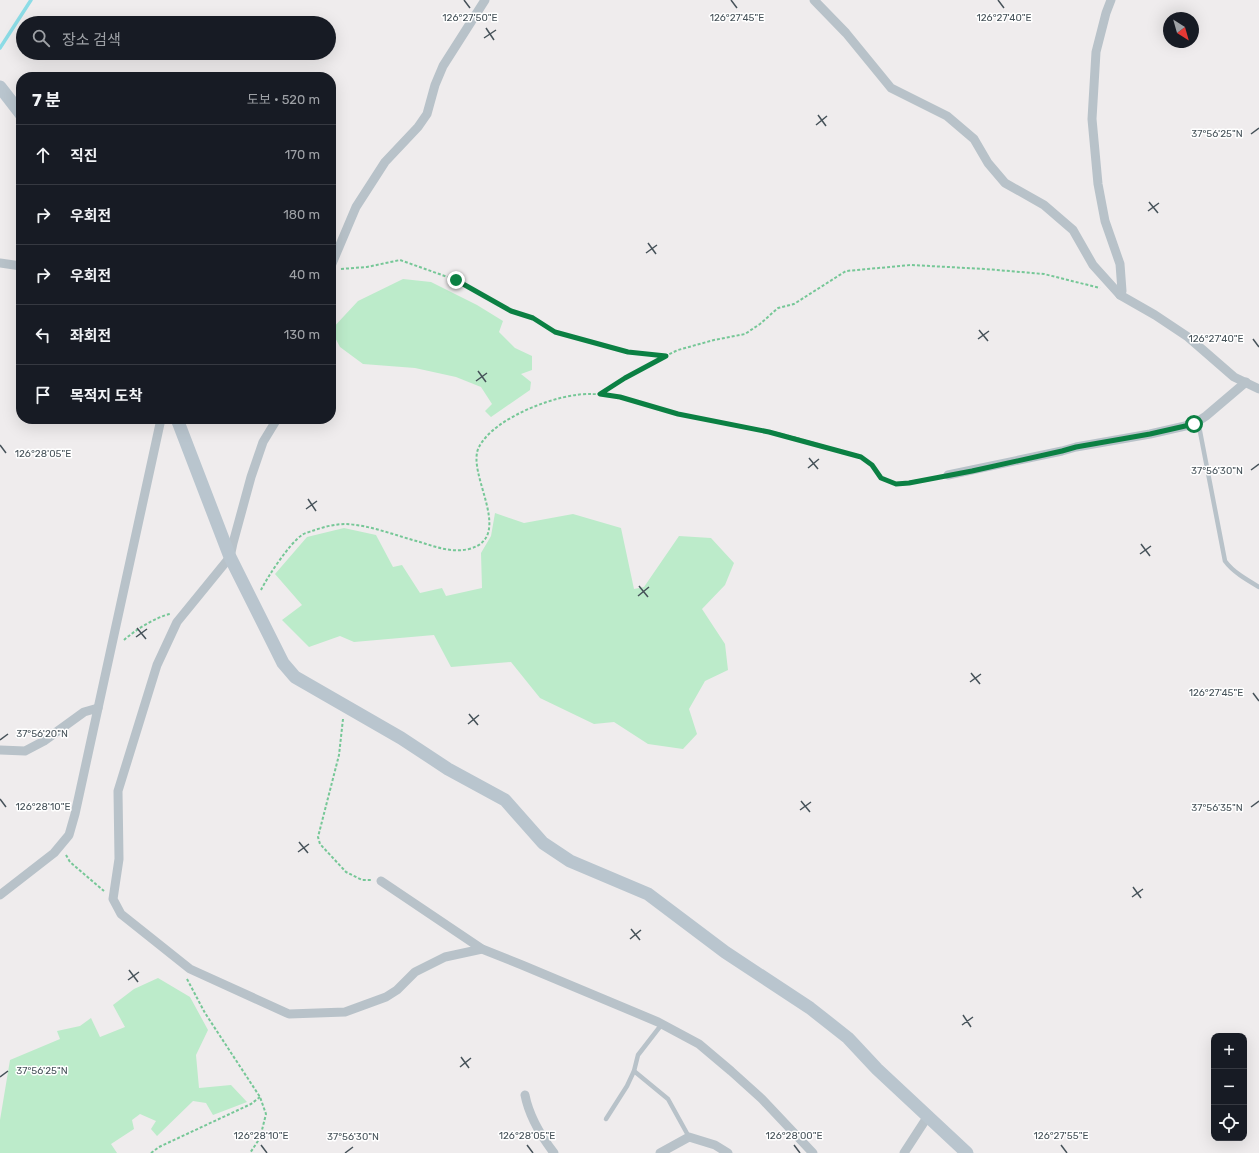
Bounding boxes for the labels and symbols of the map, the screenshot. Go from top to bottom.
text: 126°27'50"E [442,12,498,24]
text: 126°27'45"E [710,12,764,24]
text: 126°27'40"E [976,12,1032,24]
north arrow [1163,12,1199,48]
text: 37°56'25"N [1191,128,1243,140]
route end [447,271,465,289]
text: 126°27'40"E [1188,333,1244,345]
route start [1185,415,1203,433]
text: 126°28'05"E [15,448,71,460]
text: 37°56'30"N [1191,465,1243,477]
text: 126°27'45"E [1189,687,1243,699]
text: 37°56'20"N [16,728,68,740]
text: 126°28'10"E [16,801,70,813]
text: 37°56'35"N [1191,802,1243,814]
text: 37°56'25"N [16,1065,68,1077]
text: 126°28'10"E [234,1130,288,1142]
text: 126°28'05"E [499,1130,555,1142]
text: 126°28'00"E [766,1130,822,1142]
text: 126°27'55"E [1034,1130,1088,1142]
text: 37°56'30"N [327,1131,379,1143]

